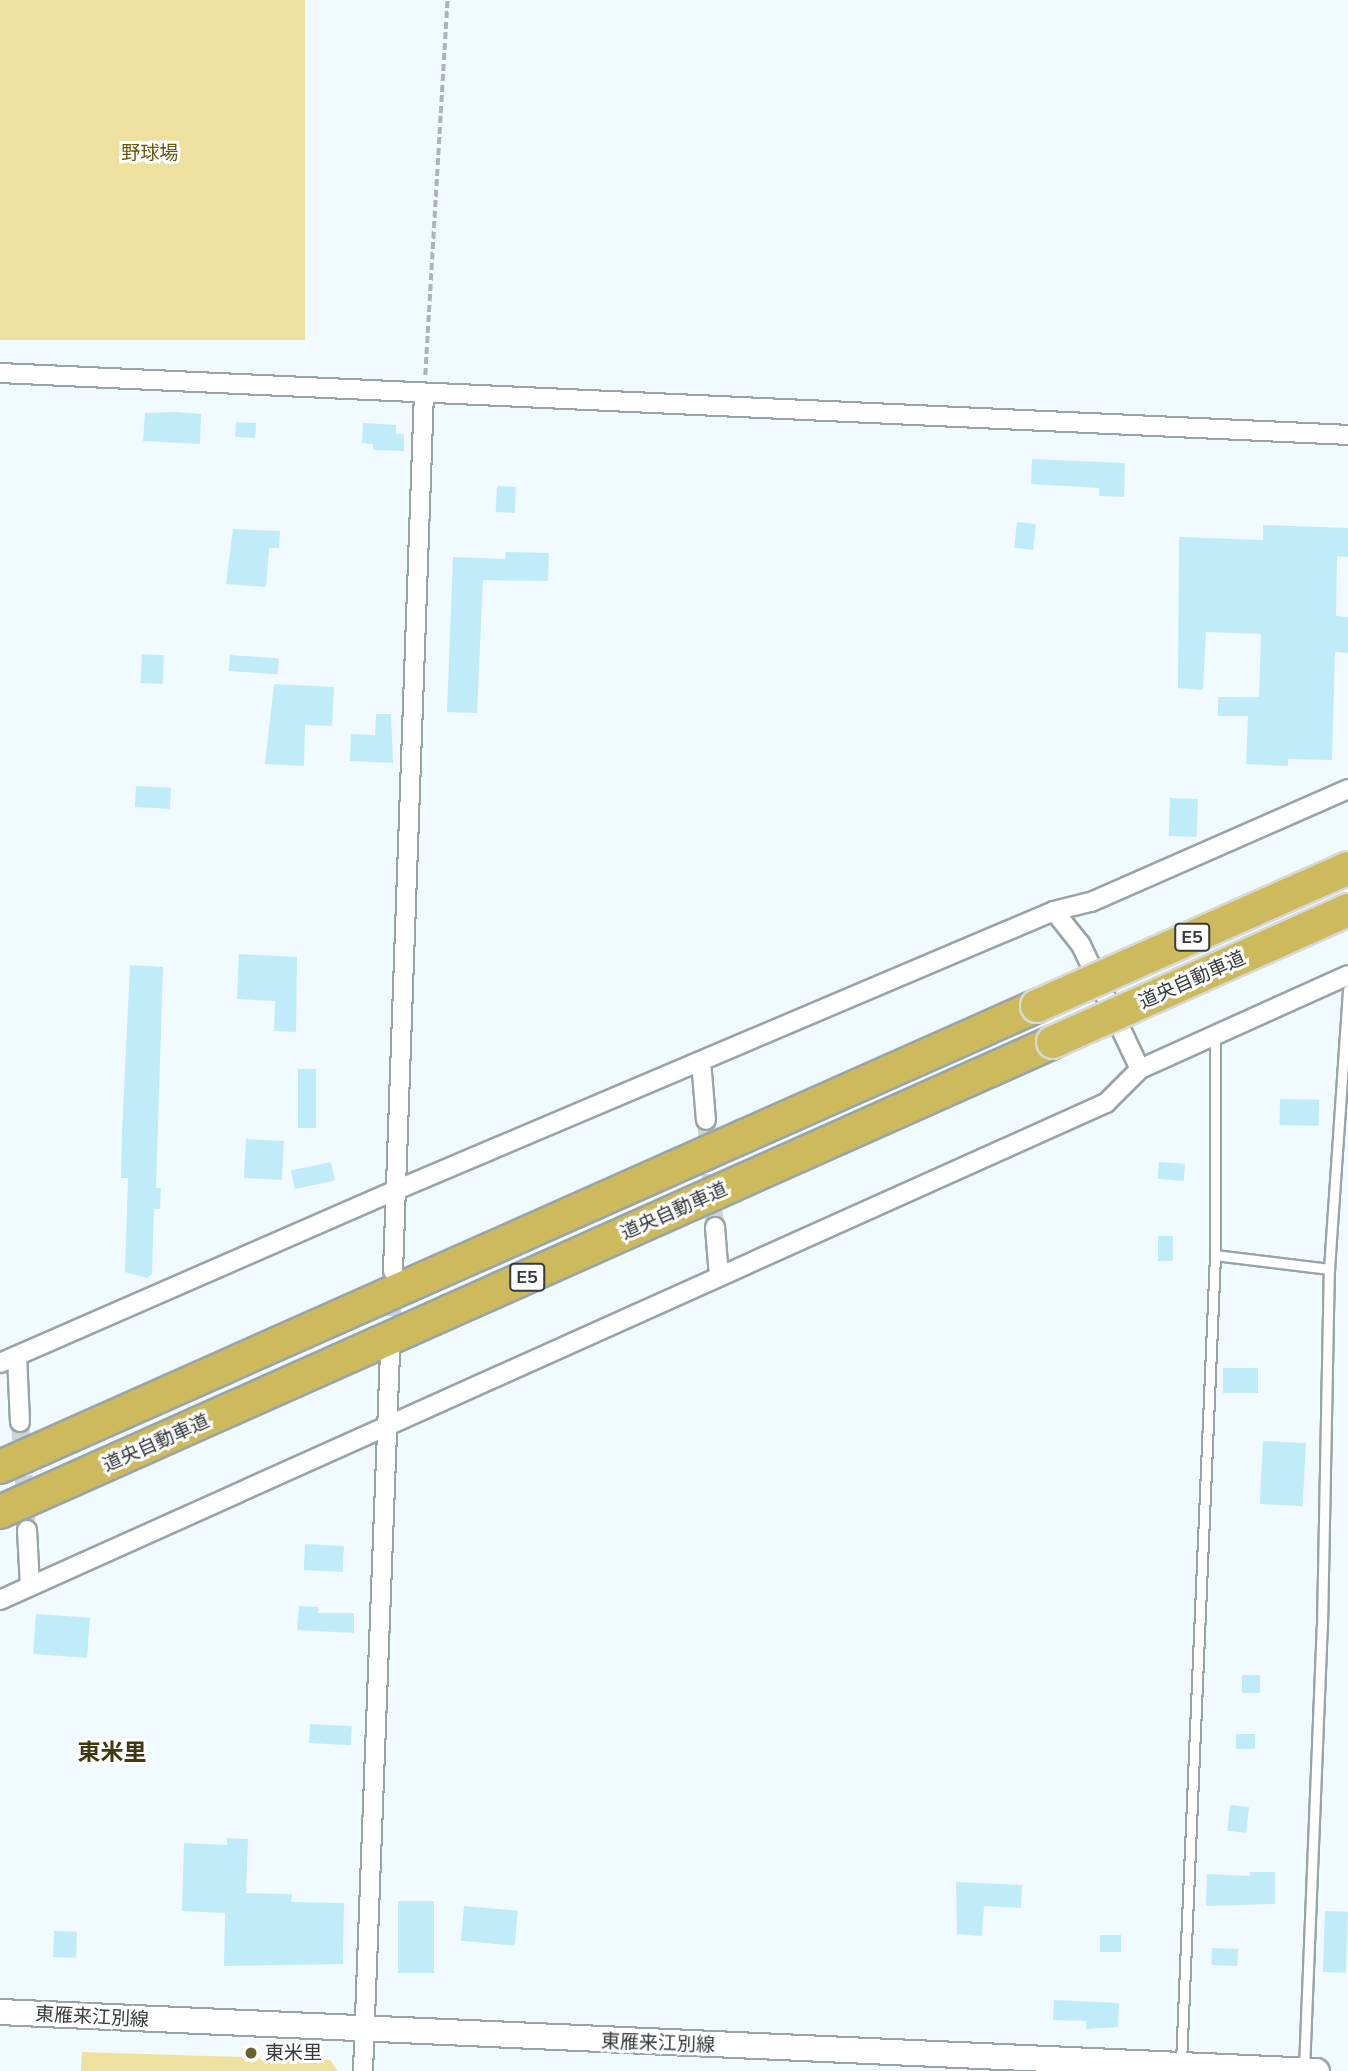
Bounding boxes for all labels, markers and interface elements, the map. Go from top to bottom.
park label: 野球場 [122,142,178,164]
road number: E5 [1173,922,1211,952]
street label: 道央自動車道 [1135,946,1249,1014]
street label: 道央自動車道 [617,1177,731,1245]
road number: E5 [508,1262,546,1292]
street label: 道央自動車道 [99,1409,213,1477]
district label: 東米里 [78,1738,146,1766]
street label: 東雁来江別線 [34,2003,150,2031]
street label: 東雁来江別線 [601,2030,715,2056]
place label: 東米里 [265,2042,322,2064]
marker: 東米里 [243,2045,259,2061]

